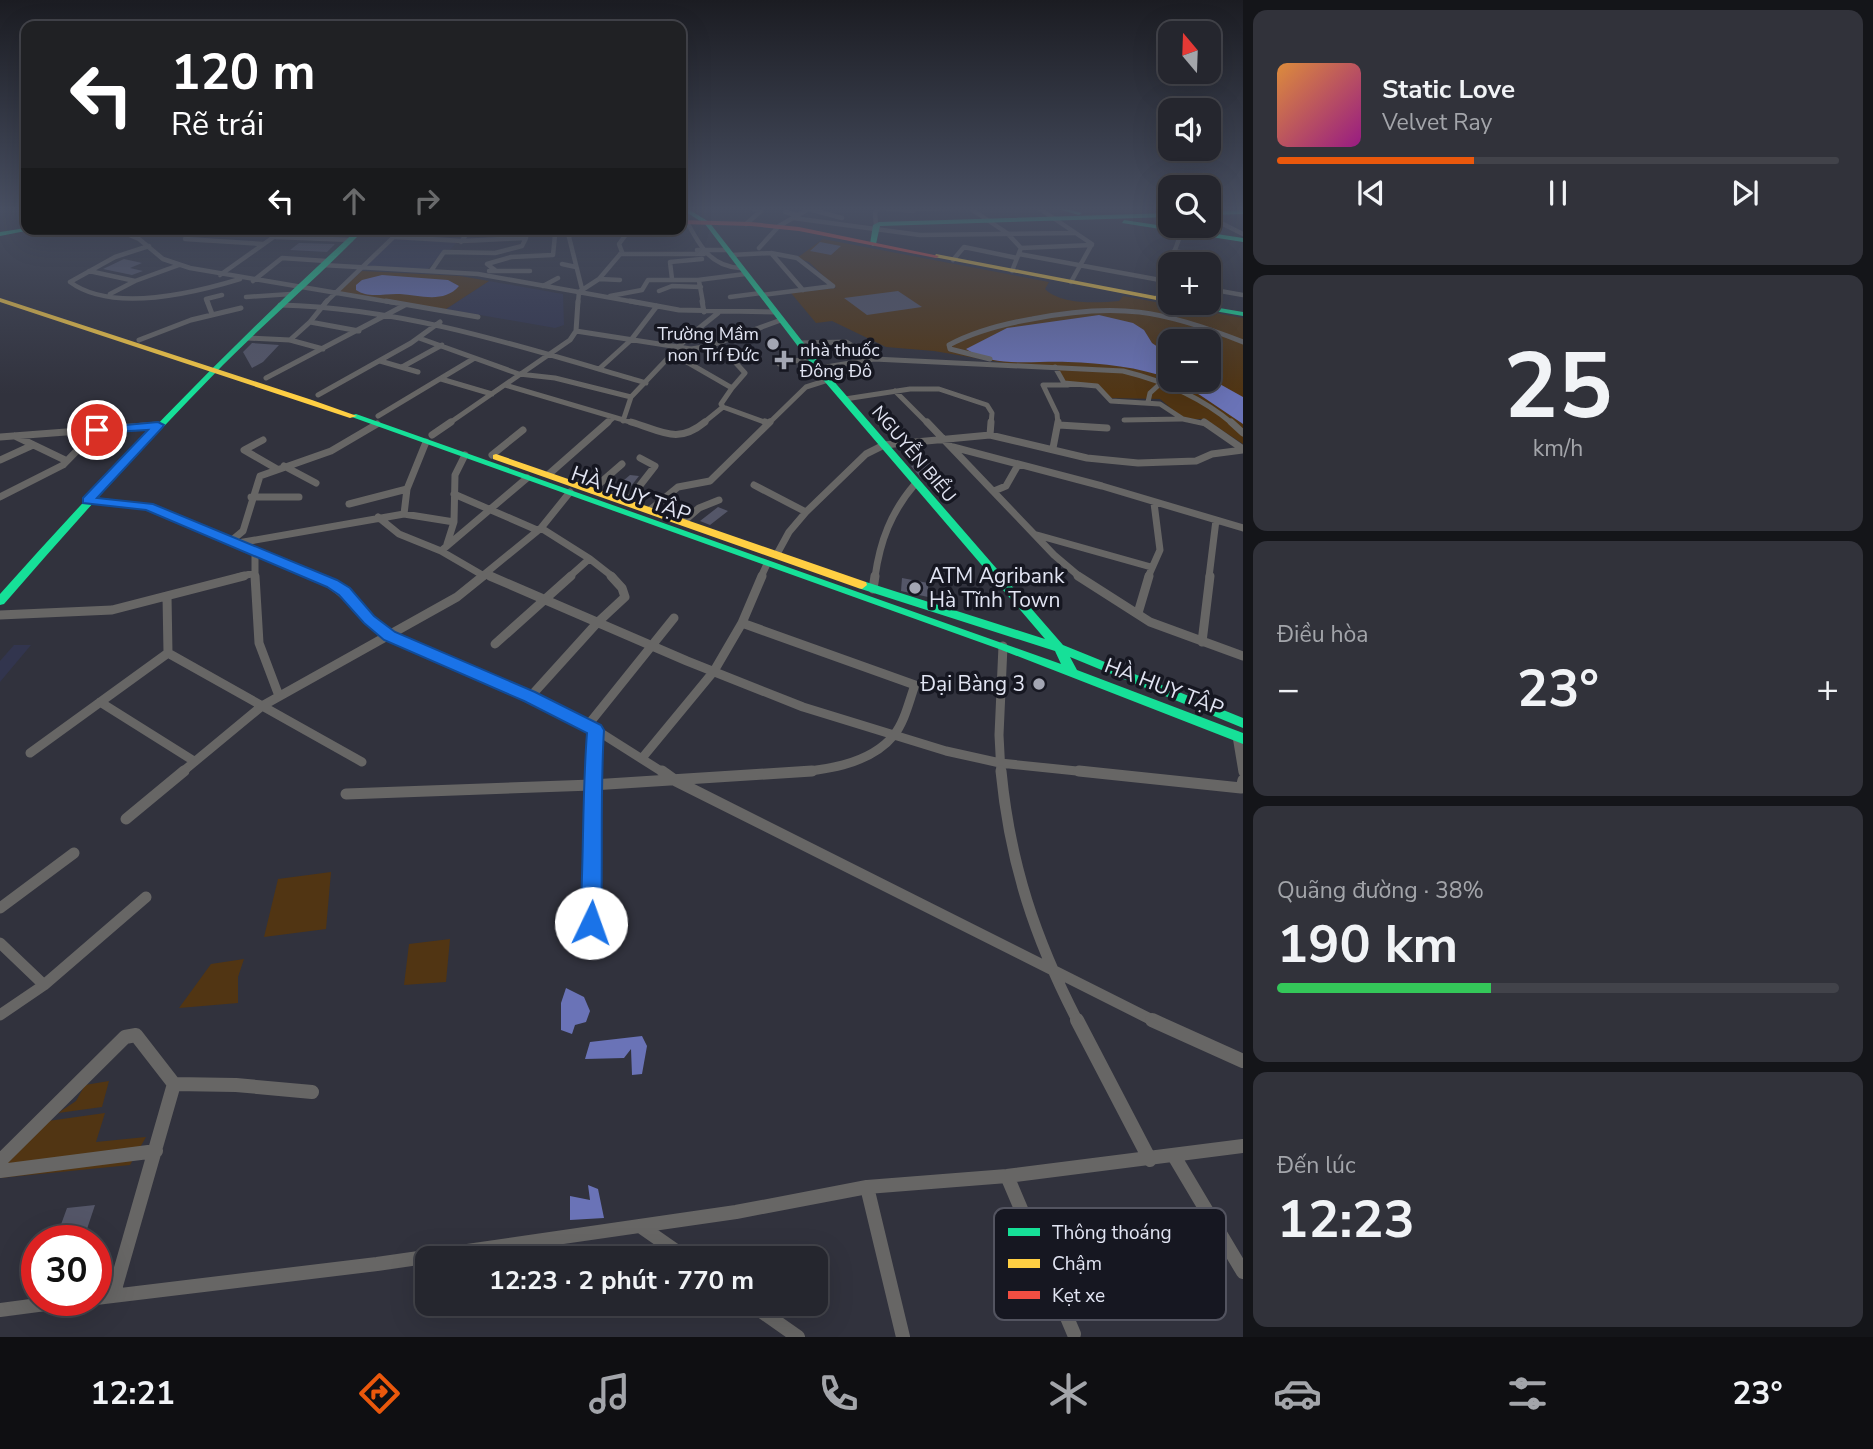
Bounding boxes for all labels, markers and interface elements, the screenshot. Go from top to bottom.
north arrow [1158,21,1222,84]
map controls [1158,21,1221,392]
text: 120 m [171,39,315,106]
icon: left [56,49,147,140]
text: Static Love [1382,72,1515,107]
button: sound [1158,98,1221,161]
text: Rẽ trái [171,103,264,146]
text: Velvet Ray [1382,107,1492,138]
icon: previous [1352,174,1390,212]
icon: pause [1539,174,1577,212]
icon: next [1726,174,1764,212]
button: search [1158,175,1221,238]
icon: left [262,182,300,220]
icon: ahead [335,182,373,220]
icon: right [408,182,446,220]
button: + [1158,252,1221,315]
place label: Trường Mầm non Trí Đức [657,322,759,367]
text: 25 [1503,325,1613,449]
button: − [1158,329,1221,392]
marker: Trường Mầm non Trí Đức [765,336,781,352]
place label: nhà thuốc Đông Đô [799,338,880,383]
marker: nhà thuốc Đông Đô [774,350,794,370]
pin [67,400,127,460]
street label: NGUYỄN BIỂU [866,400,962,507]
icon: arrive [78,411,116,449]
text: km/h [1533,433,1583,464]
street label: HÀ HUY TẬP [567,459,695,529]
place label: ATM Agribank Hà Tĩnh Town [929,562,1065,614]
marker: ATM Agribank Hà Tĩnh Town [907,580,923,596]
text: Điều hòa [1277,619,1369,650]
street label: HÀ HUY TẬP [1100,651,1228,723]
text: 23° [1517,653,1599,724]
text: − [1277,664,1300,715]
text: + [1816,664,1839,715]
place label: Đại Bàng 3 [919,670,1025,698]
marker: Đại Bàng 3 [1031,676,1047,692]
text: Quãng đường · 38% [1277,875,1484,906]
position arrow [554,886,628,960]
text: 190 km [1277,909,1458,980]
text: Đến lúc [1277,1150,1356,1181]
text: 12:23 [1277,1184,1415,1255]
legend [994,1208,1226,1320]
text: Thông thoáng [1052,1220,1172,1246]
speed limit sign: 30 [21,1225,112,1316]
text: Chậm [1052,1251,1102,1277]
text: 12:23 · 2 phút · 770 m [489,1263,754,1298]
text: Kẹt xe [1052,1283,1105,1309]
icon: directions [355,1369,404,1418]
icon: music [585,1369,634,1418]
icon: phone [814,1369,863,1418]
icon: climate [1044,1369,1093,1418]
icon: car [1273,1369,1322,1418]
icon: filters [1503,1369,1552,1418]
text: 12:21 [90,1372,175,1415]
text: 23° [1732,1372,1783,1415]

